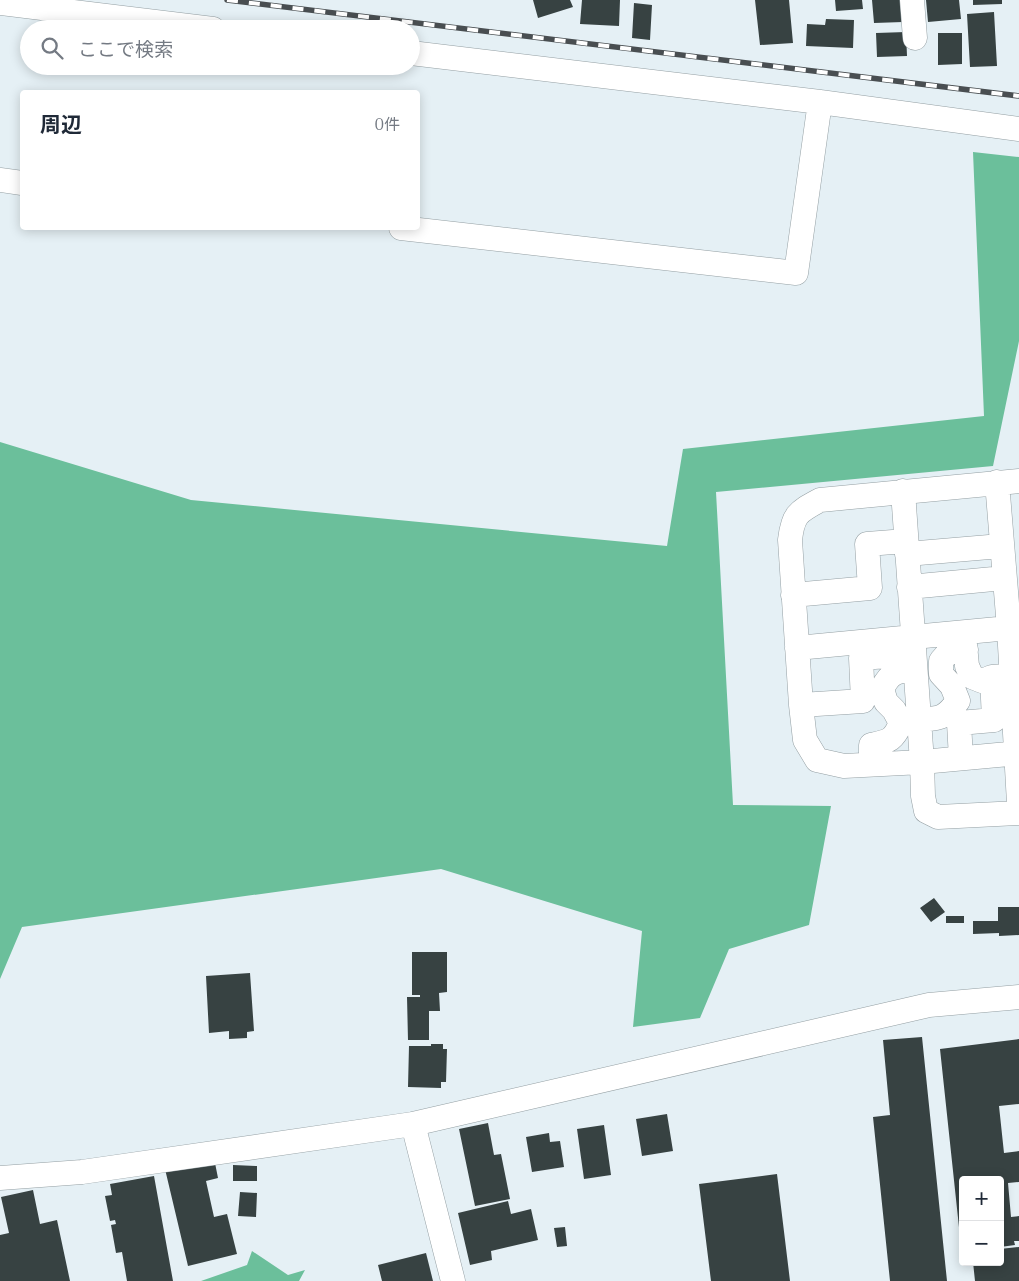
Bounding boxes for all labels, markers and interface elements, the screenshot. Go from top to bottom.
search box [20,20,420,75]
icon: search [38,34,66,62]
text: ここで検索 [78,37,173,61]
text: 周辺 [40,110,82,138]
text: 0件 [374,114,400,134]
map controls [959,1176,1004,1266]
button: + [959,1176,1004,1221]
button: − [959,1221,1004,1266]

